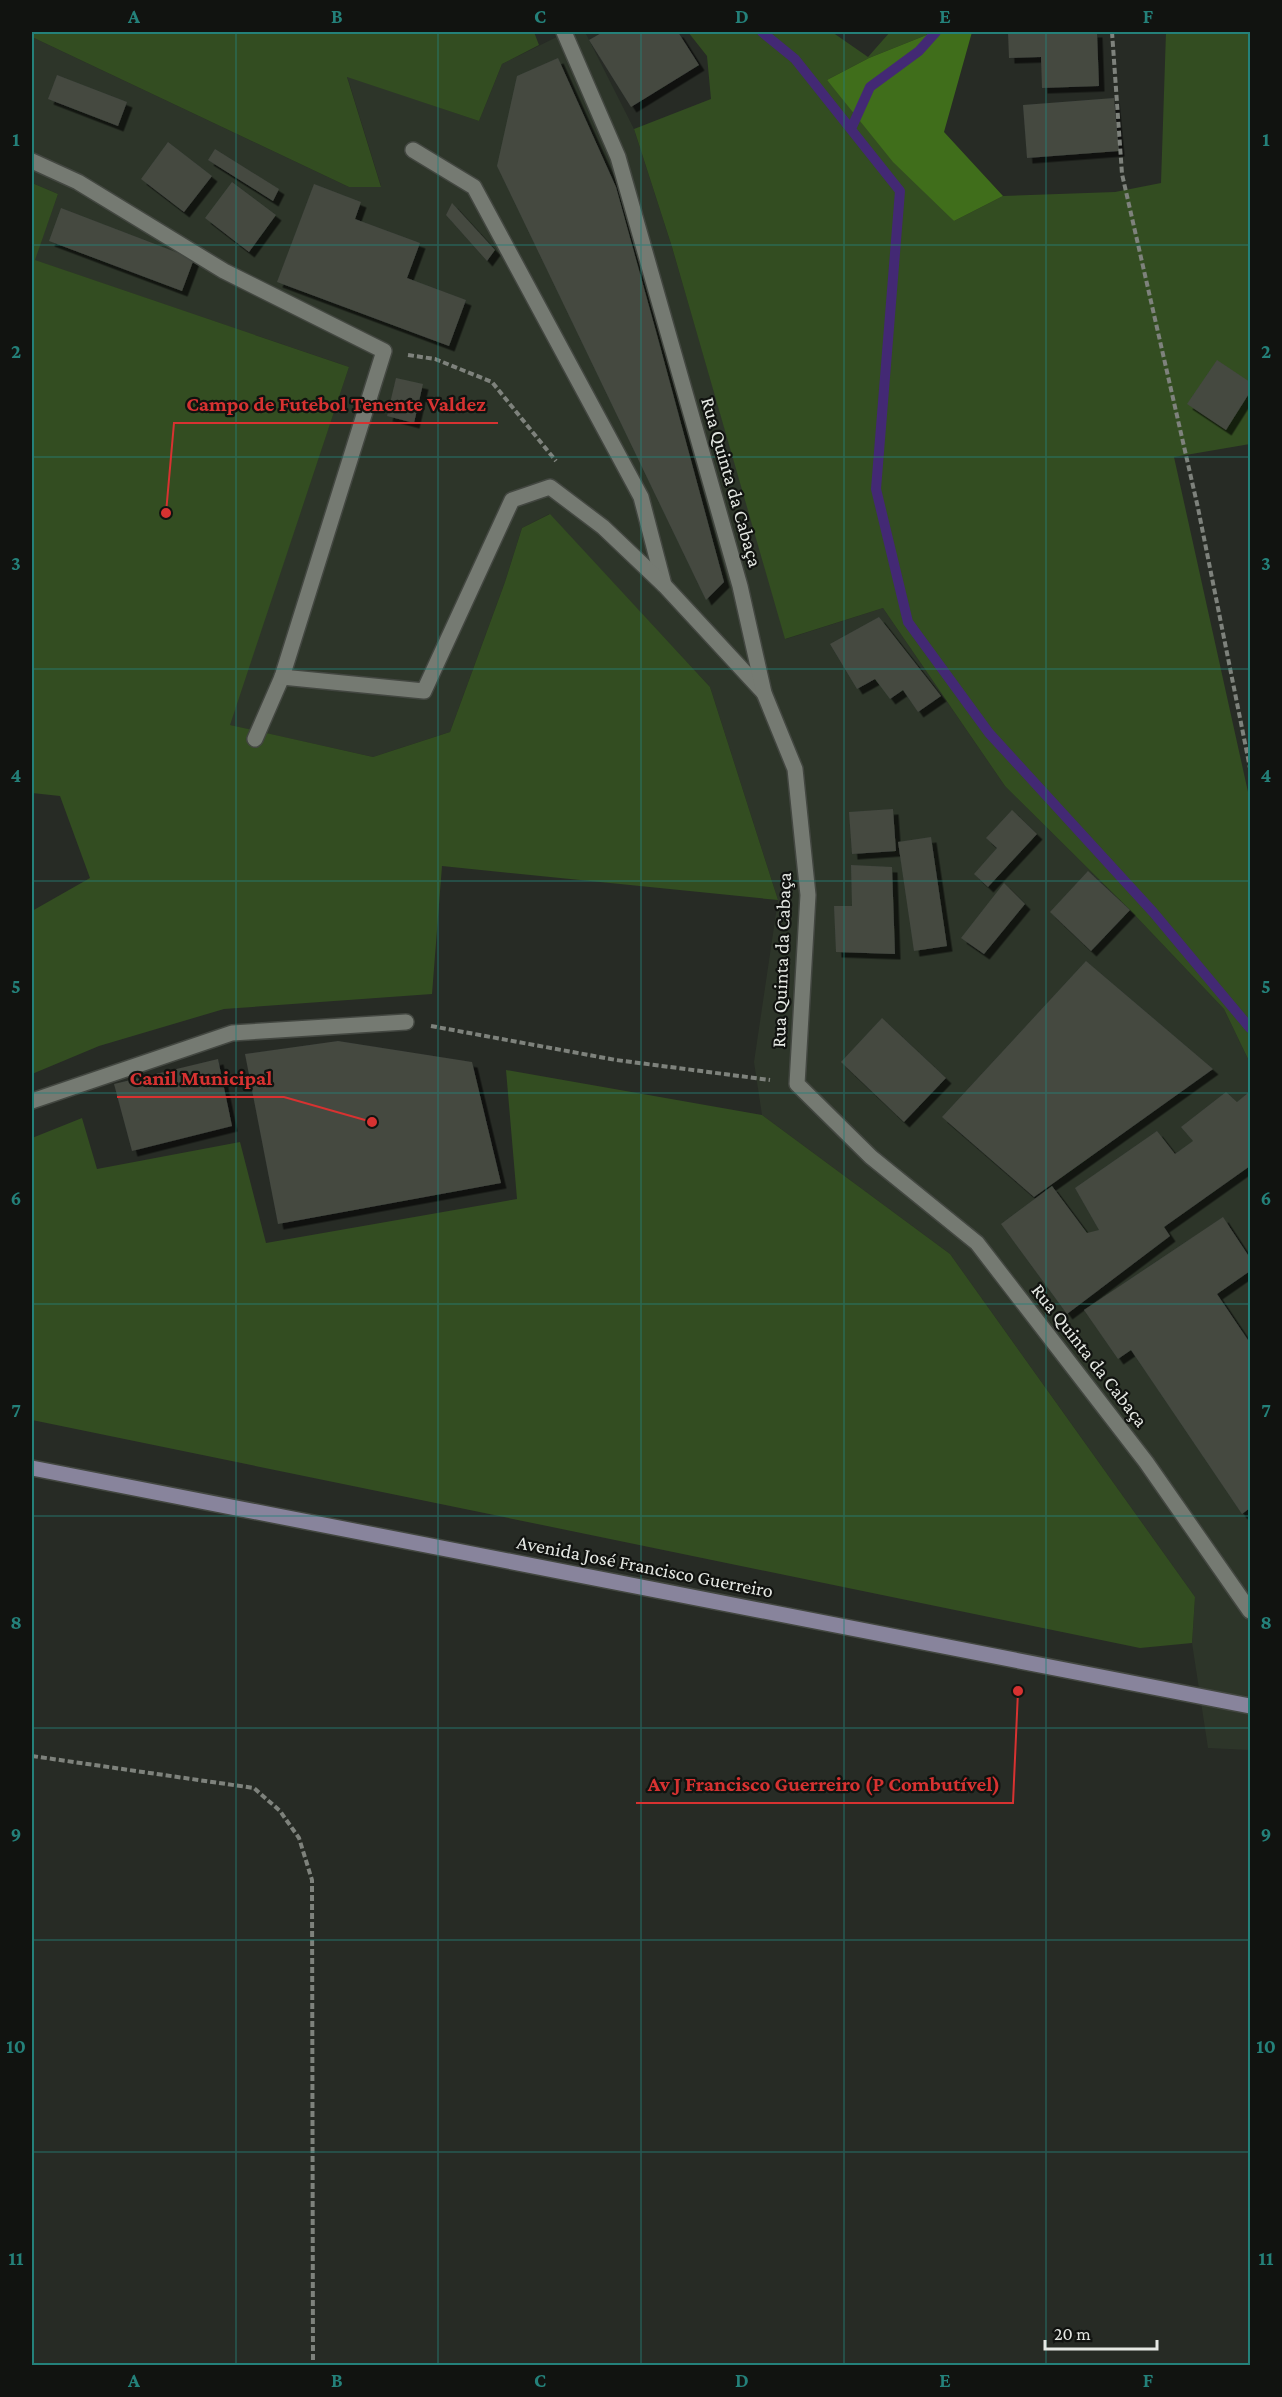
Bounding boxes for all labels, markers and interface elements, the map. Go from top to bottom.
text: A [127,5,141,27]
text: B [331,5,343,27]
text: C [534,5,546,27]
text: D [735,5,749,27]
text: E [939,5,951,27]
text: F [1143,5,1154,27]
text: 1 [12,128,20,150]
text: 1 [1262,128,1270,150]
text: 2 [11,340,21,362]
text: 2 [1261,340,1271,362]
callout: Campo de Futebol Tenente Valdez [174,384,498,423]
text: Campo de Futebol Tenente Valdez [186,392,486,416]
street label: Rua Quinta da Cabaça [696,395,767,570]
text: 3 [11,552,21,574]
text: 3 [1261,552,1271,574]
text: 4 [11,764,22,786]
text: 4 [1261,764,1272,786]
street label: Rua Quinta da Cabaça [767,872,796,1048]
text: 5 [11,975,21,997]
text: 5 [1261,975,1271,997]
callout: Canil Municipal [117,1058,284,1097]
text: Canil Municipal [130,1066,272,1090]
text: 6 [11,1187,21,1209]
text: 6 [1261,1187,1271,1209]
street label: Rua Quinta da Cabaça [1027,1279,1153,1432]
text: 7 [11,1399,21,1421]
text: 7 [1261,1399,1271,1421]
street label: Avenida José Francisco Guerreiro [515,1530,775,1603]
text: 8 [10,1611,22,1633]
text: 8 [1260,1611,1272,1633]
callout: Av J Francisco Guerreiro (P Combutível) [636,1764,1013,1803]
text: Av J Francisco Guerreiro (P Combutível) [647,1772,1000,1796]
text: 9 [11,1823,21,1845]
text: 9 [1261,1823,1271,1845]
text: 10 [6,2035,26,2057]
text: 10 [1256,2035,1276,2057]
text: 11 [9,2247,24,2269]
text: 11 [1259,2247,1274,2269]
scale bar [1045,2313,1158,2351]
text: 20 m [1054,2324,1091,2344]
text: A [127,2369,141,2391]
text: B [331,2369,343,2391]
text: C [534,2369,546,2391]
text: D [735,2369,749,2391]
text: E [939,2369,951,2391]
text: F [1143,2369,1154,2391]

